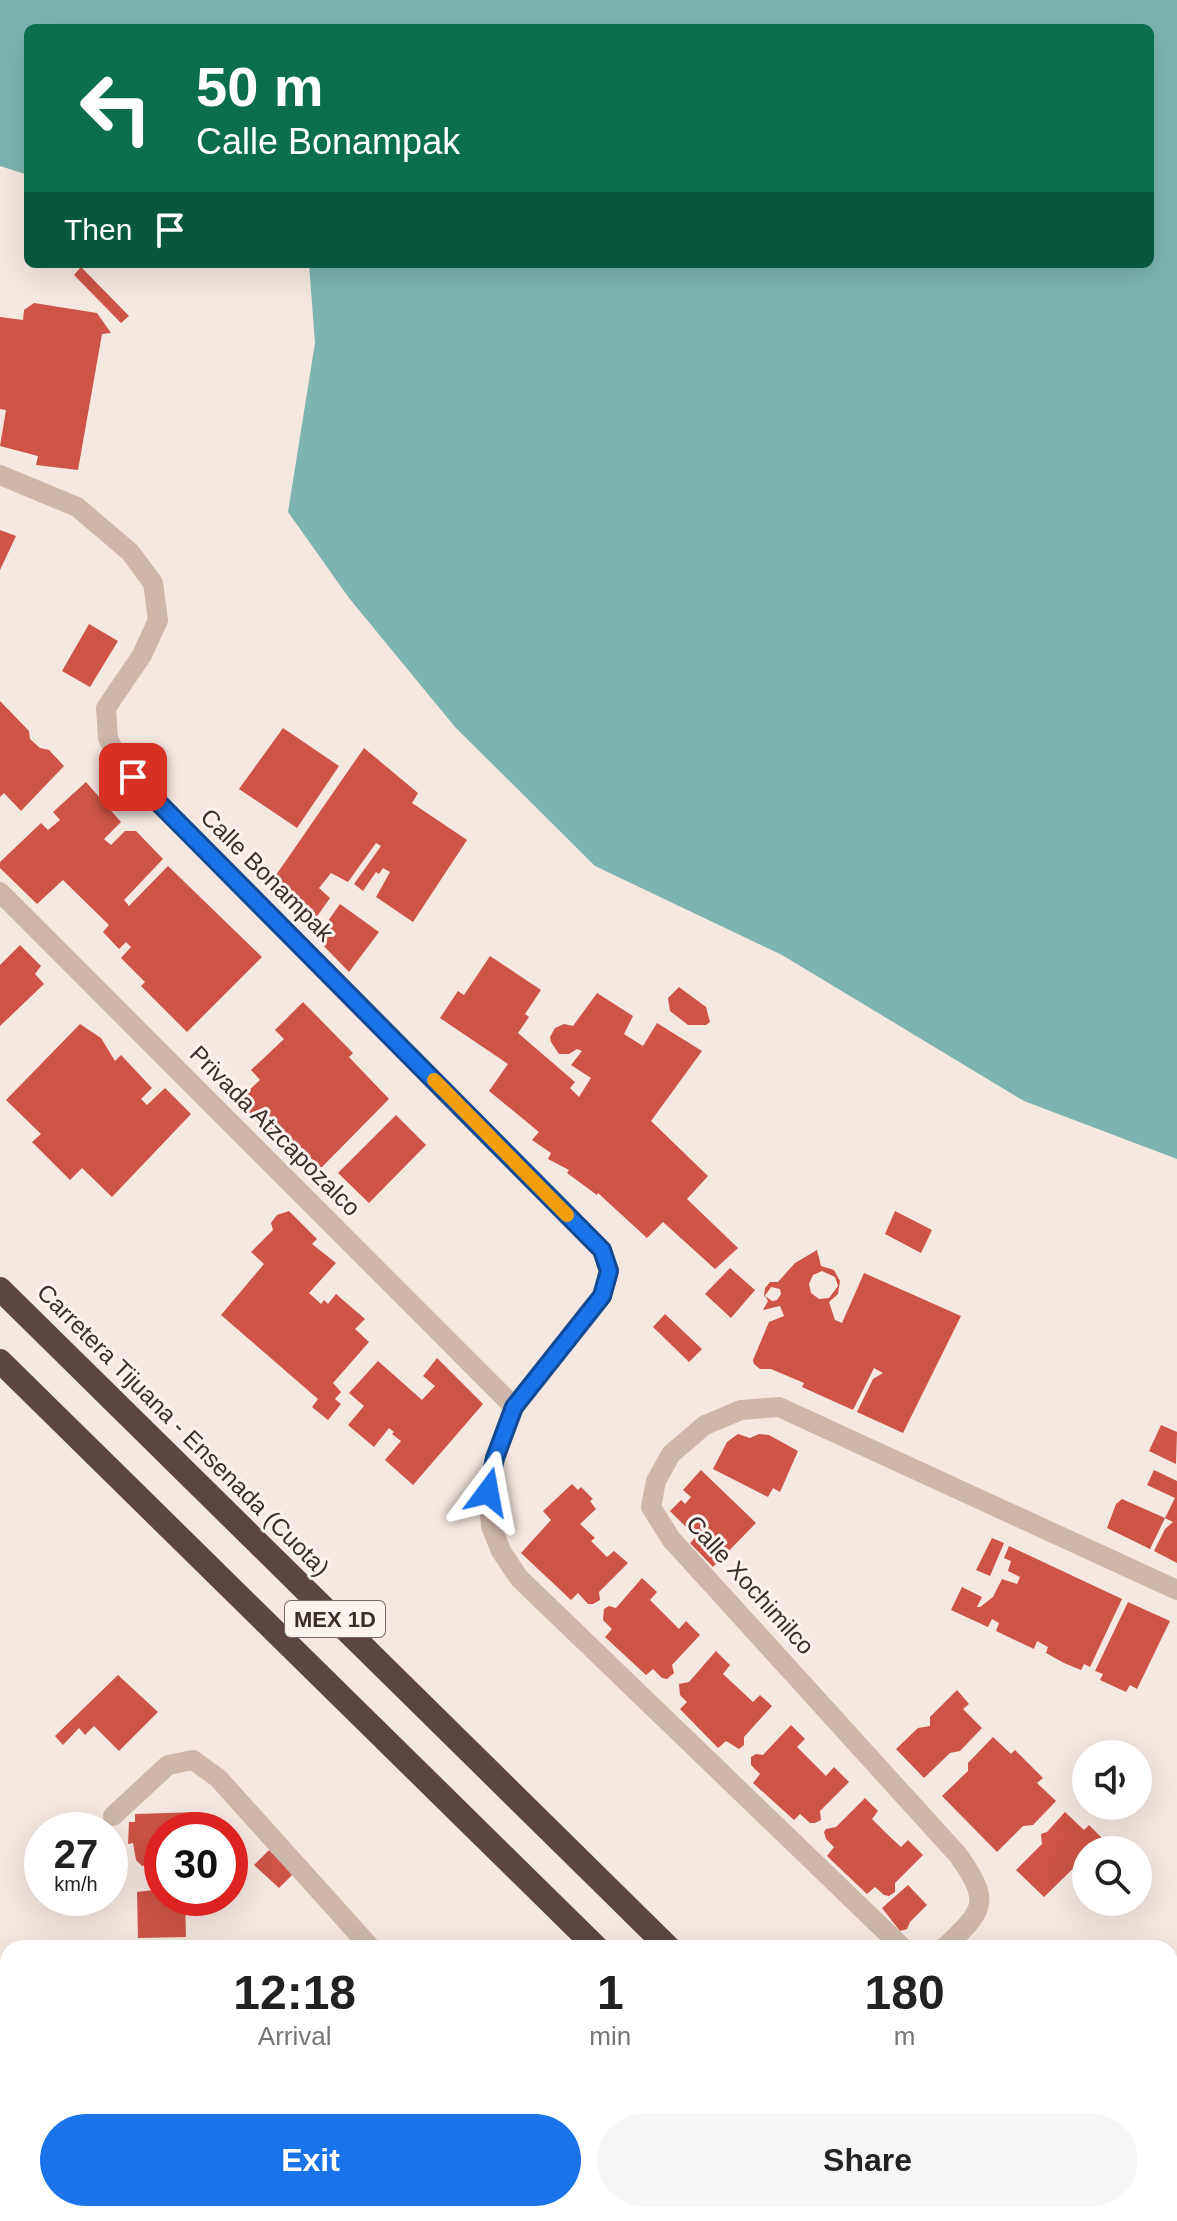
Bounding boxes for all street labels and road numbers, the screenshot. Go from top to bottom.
street label: Calle Bonampak [196,803,340,947]
street label: Privada Atzcapozalco [185,1040,366,1221]
street label: Carretera Tijuana - Ensenada (Cuota) [32,1278,335,1581]
street label: Calle Xochimilco [681,1510,820,1660]
road number: MEX 1D [285,1601,385,1637]

